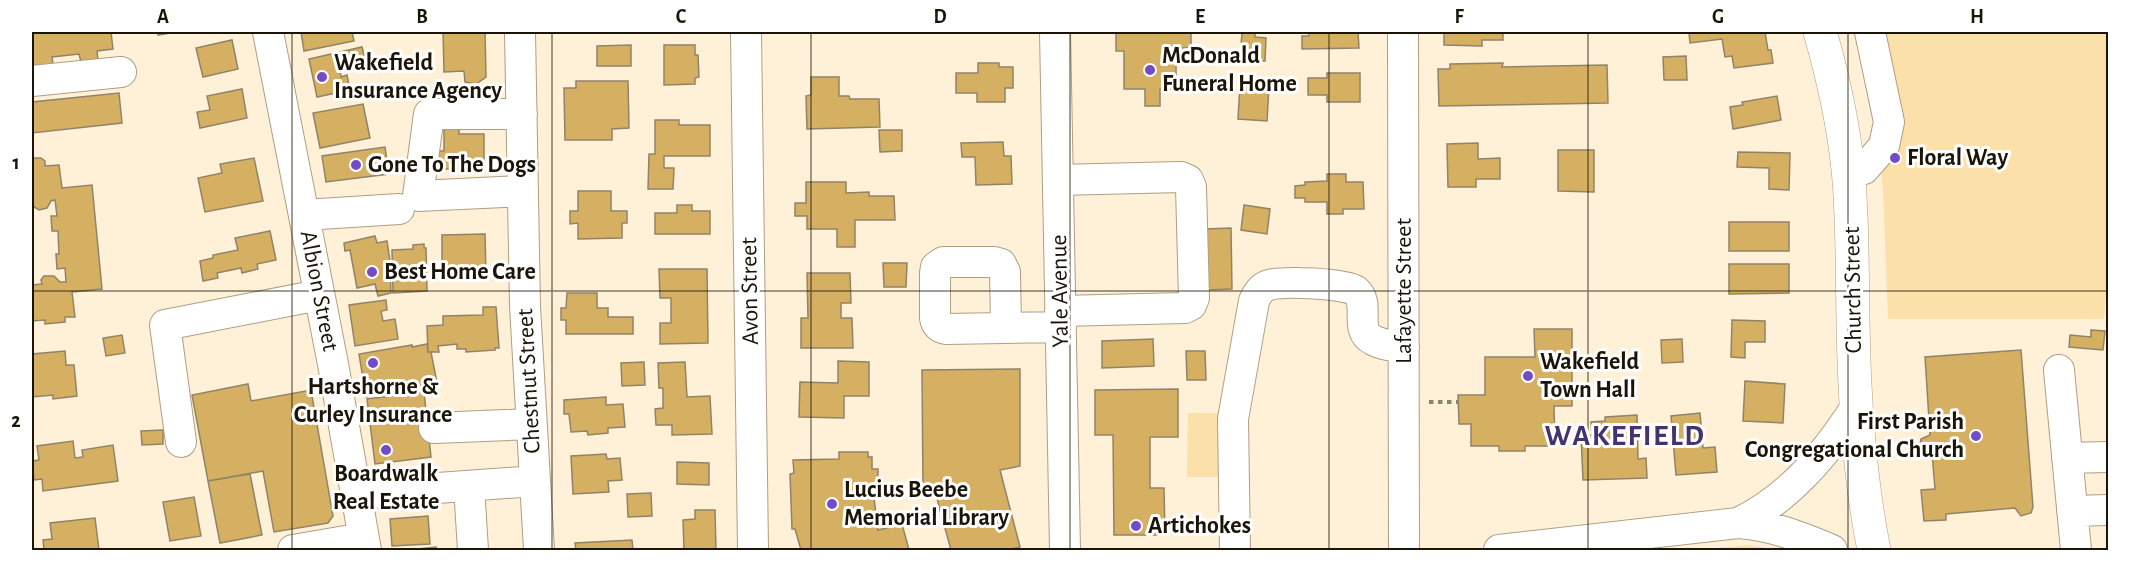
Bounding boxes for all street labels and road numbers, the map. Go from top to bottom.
street label: Lafayette Street [1392,218,1416,364]
street label: Church Street [1840,226,1866,354]
street label: Albion Street [296,229,343,354]
street label: Yale Avenue [1047,234,1073,348]
street label: Avon Street [737,237,763,345]
street label: Chestnut Street [513,307,545,454]

